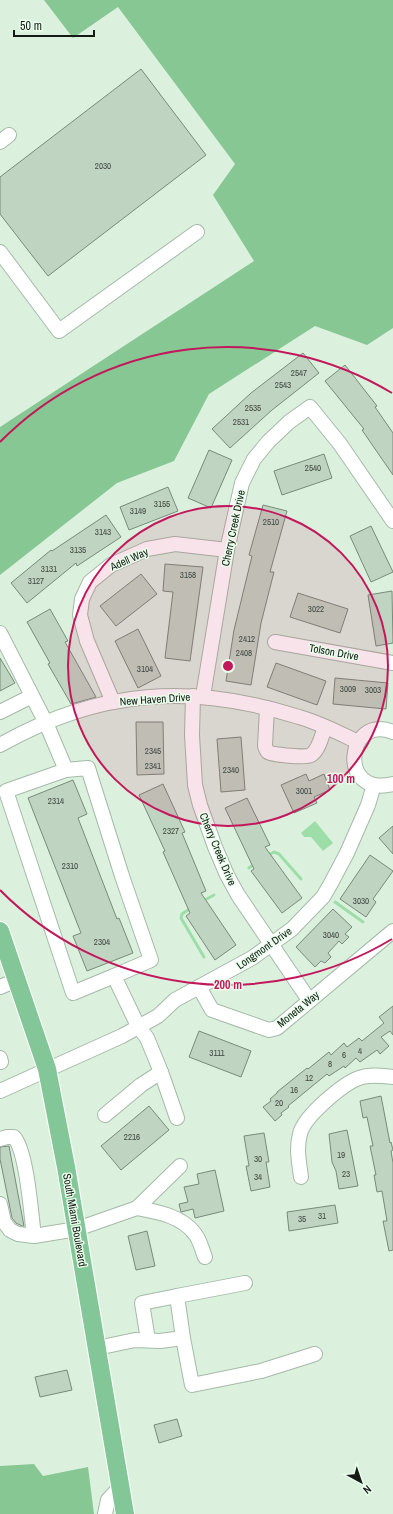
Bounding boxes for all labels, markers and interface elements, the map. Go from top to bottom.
scale bar [14,12,94,38]
text: 50 m [20,18,42,34]
house number: 2030 [95,160,111,172]
house number: 2547 [291,367,307,379]
house number: 2543 [275,379,291,391]
house number: 2535 [245,402,261,414]
house number: 2531 [233,416,249,428]
house number: 2540 [305,462,321,474]
street label: Cherry Creek Drive [218,489,248,567]
house number: 3155 [154,498,170,510]
house number: 3149 [130,505,146,517]
house number: 2510 [263,516,279,528]
house number: 3143 [95,526,111,538]
house number: 3135 [70,544,86,556]
street label: Adell Way [107,544,151,574]
house number: 3131 [41,563,57,575]
house number: 3158 [180,569,196,581]
house number: 3127 [28,575,44,587]
house number: 3022 [308,603,324,615]
house number: 2412 [239,633,255,645]
street label: Tolson Drive [308,641,360,663]
house number: 2408 [236,647,252,659]
centre of rings [221,659,235,673]
house number: 3104 [137,663,153,675]
house number: 3009 [340,683,356,695]
house number: 3003 [365,684,381,696]
street label: New Haven Drive [119,690,191,708]
house number: 2345 [145,745,161,757]
house number: 2341 [145,760,161,772]
house number: 2340 [223,764,239,776]
text: 100 m [327,771,355,787]
house number: 3001 [296,785,312,797]
house number: 2314 [48,795,64,807]
street label: Cherry Creek Drive [196,811,240,887]
house number: 2327 [163,825,179,837]
house number: 2310 [62,860,78,872]
house number: 3030 [353,895,369,907]
street label: Longmont Drive [234,924,294,972]
house number: 3040 [323,929,339,941]
house number: 2304 [94,936,110,948]
text: 200 m [214,977,242,993]
street label: Moneta Way [274,987,322,1030]
house number: 4 [358,1045,362,1057]
house number: 3111 [209,1047,225,1059]
house number: 6 [342,1049,346,1061]
house number: 8 [328,1058,332,1070]
house number: 12 [305,1072,313,1084]
house number: 16 [290,1084,298,1096]
house number: 20 [275,1097,283,1109]
house number: 2216 [124,1131,140,1143]
house number: 19 [337,1149,345,1161]
house number: 30 [254,1153,262,1165]
house number: 23 [342,1168,350,1180]
house number: 34 [254,1171,262,1183]
street label: South Miami Boulevard [60,1172,90,1268]
house number: 31 [318,1210,326,1222]
house number: 35 [298,1213,306,1225]
north arrow [341,1462,381,1502]
text: N [360,1482,374,1497]

